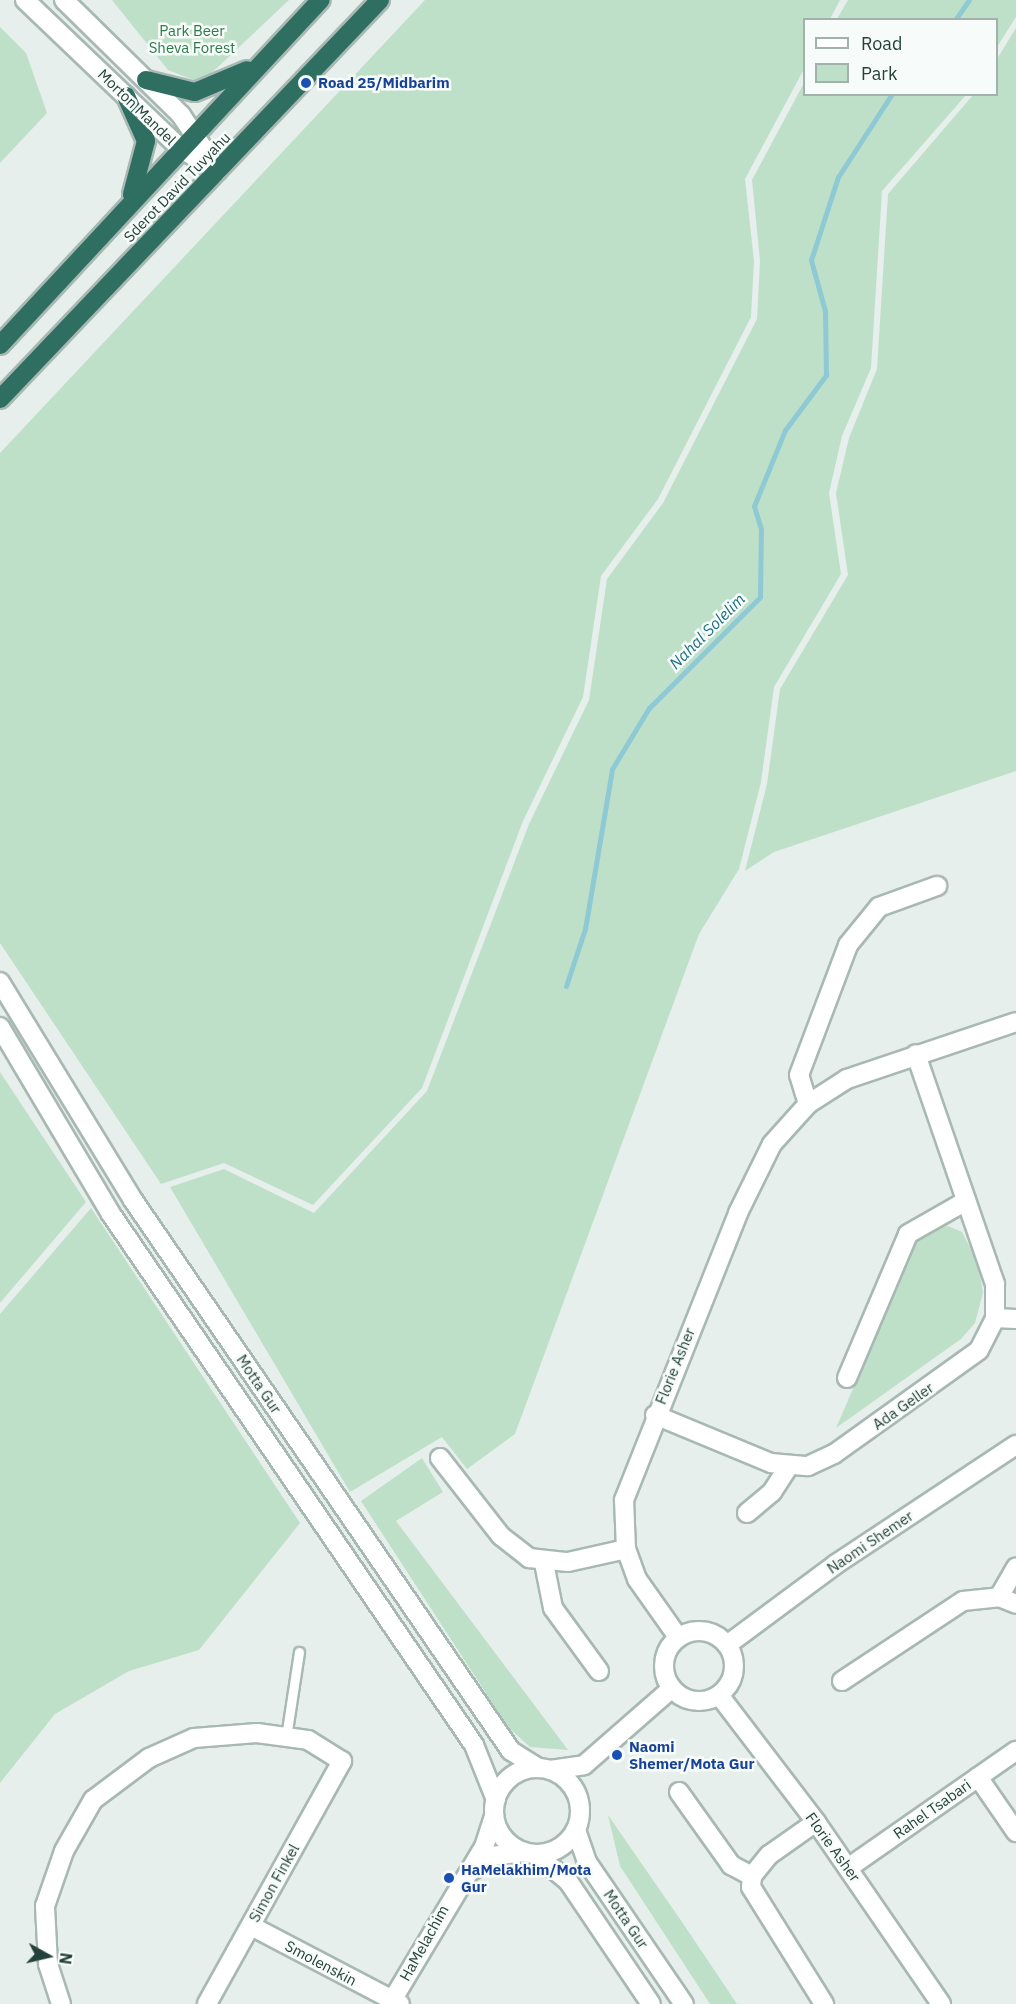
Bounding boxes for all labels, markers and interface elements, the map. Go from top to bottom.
legend [803,18,998,96]
park label: Park Beer Sheva Forest [149,21,235,56]
text: Road [861,32,902,55]
text: Park [861,62,897,85]
street label: Morton Mandel [94,65,180,149]
place label: Road 25/Midbarim [318,74,450,92]
marker: Road 25/Midbarim [299,76,313,90]
street label: Sderot David Tuvyahu [120,128,234,246]
water label: Nahal Solelim [665,589,749,673]
street label: Florie Asher [651,1325,699,1407]
street label: Motta Gur [233,1351,285,1417]
street label: Ada Geller [869,1378,937,1434]
street label: Naomi Shemer [824,1507,916,1577]
place label: Naomi Shemer/Mota Gur [629,1737,754,1772]
marker: Naomi Shemer/Mota Gur [610,1748,624,1762]
street label: Rahel Tsabari [890,1776,974,1842]
street label: Florie Asher [802,1809,864,1885]
street label: Simon Finkel [245,1841,303,1925]
place label: HaMelakhim/Mota Gur [461,1860,591,1895]
marker: HaMelakhim/Mota Gur [442,1871,456,1885]
street label: Motta Gur [600,1886,652,1952]
street label: HaMelachim [396,1902,452,1984]
north arrow [18,1926,78,1986]
street label: Smolenskin [282,1937,360,1989]
text: N [55,1951,77,1966]

